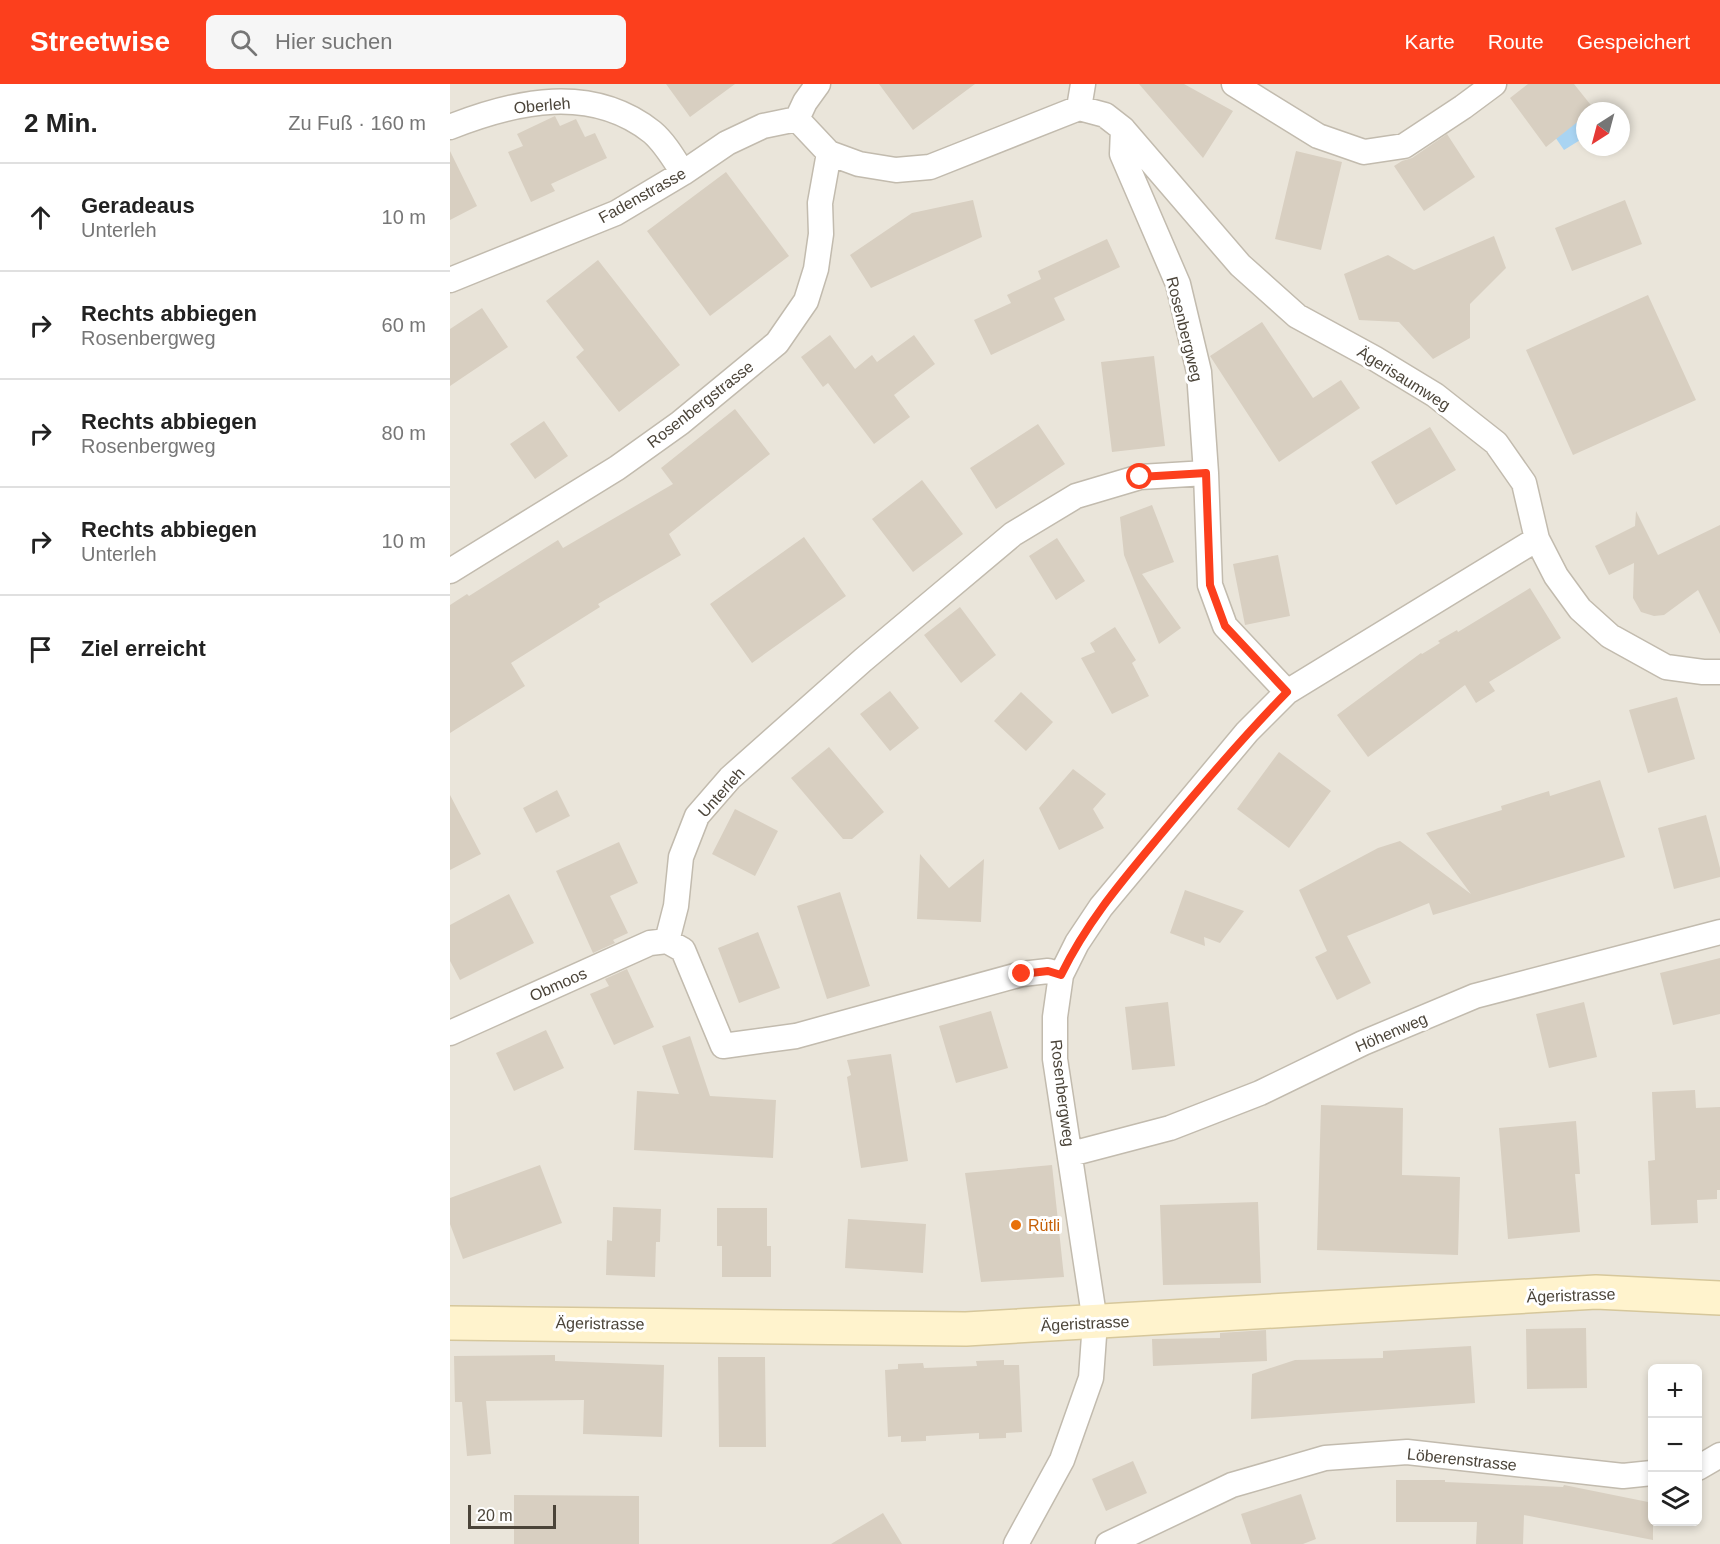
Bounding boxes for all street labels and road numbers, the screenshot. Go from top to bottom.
street label: Oberleh [513,95,571,116]
street label: Fadenstrasse [596,164,689,226]
street label: Rosenbergweg [1163,275,1206,383]
street label: Ägerisaumweg [1354,343,1453,414]
street label: Rosenbergstrasse [644,358,757,451]
street label: Unterleh [695,764,748,820]
street label: Obmoos [527,964,589,1005]
street label: Höhenweg [1353,1010,1430,1055]
street label: Rosenbergweg [1048,1039,1077,1148]
street label: Ägeristrasse [1526,1285,1616,1306]
street label: Ägeristrasse [1040,1313,1130,1334]
street label: Ägeristrasse [555,1314,645,1333]
street label: Löberenstrasse [1406,1445,1518,1474]

